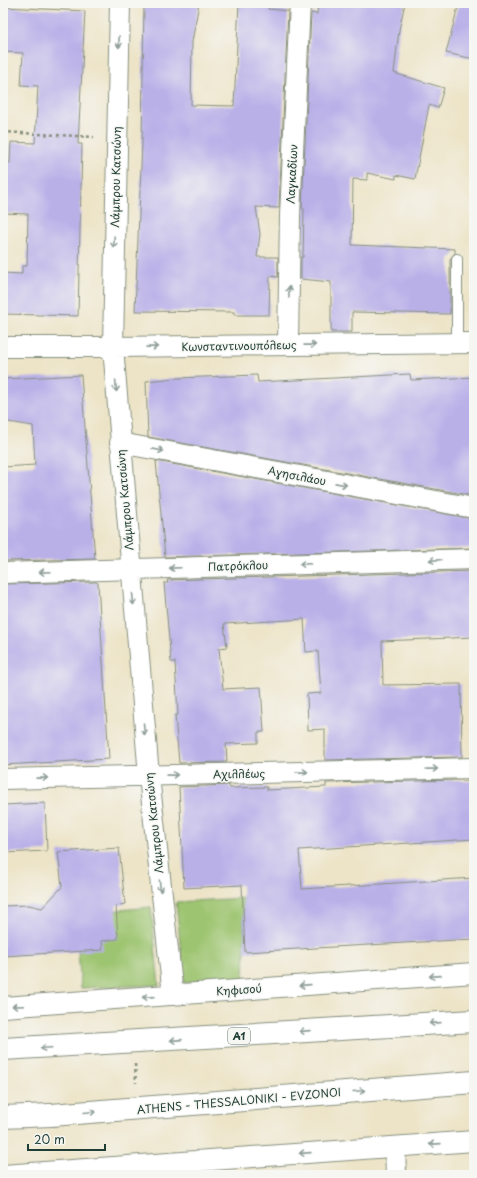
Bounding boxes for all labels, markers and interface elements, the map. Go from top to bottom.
one-way arrow [115,35,123,48]
street label: Λάμπρου Κατσώνη [106,126,125,228]
street label: Λαγκαδίων [281,144,302,204]
one-way arrow [110,235,118,248]
one-way arrow [285,286,293,299]
street label: Κωνσταντινουπόλεως [181,336,297,355]
one-way arrow [303,341,316,349]
one-way arrow [145,343,158,351]
one-way arrow [112,379,119,392]
one-way arrow [151,446,164,454]
street label: Λάμπρου Κατσώνη [112,449,137,551]
street label: Αγησιλάου [266,462,328,489]
one-way arrow [334,480,347,488]
street label: Πατρόκλου [208,556,268,575]
one-way arrow [429,556,442,564]
one-way arrow [299,560,312,568]
one-way arrow [169,564,182,571]
one-way arrow [39,568,52,575]
one-way arrow [129,592,136,605]
one-way arrow [141,722,148,735]
street label: Αχιλλέως [213,765,266,782]
one-way arrow [425,765,438,773]
one-way arrow [295,768,308,776]
one-way arrow [165,771,178,779]
street label: Λάμπρου Κατσώνη [140,772,167,874]
one-way arrow [35,774,48,782]
one-way arrow [156,879,164,892]
one-way arrow [429,972,442,979]
street label: Κηφισού [216,979,262,1000]
one-way arrow [299,982,312,989]
one-way arrow [142,994,155,1001]
one-way arrow [12,1003,25,1010]
one-way arrow [429,1020,442,1027]
road number: Α1 [228,1028,250,1044]
one-way arrow [299,1028,312,1035]
one-way arrow [170,1036,183,1043]
one-way arrow [40,1044,53,1052]
street label: ATHENS - THESSALONIKI - EVZONOI [136,1083,342,1118]
one-way arrow [352,1087,365,1095]
one-way arrow [83,1109,96,1116]
scale bar [28,1126,105,1152]
text: 20 m [34,1130,65,1148]
one-way arrow [429,1140,442,1147]
one-way arrow [299,1149,312,1156]

